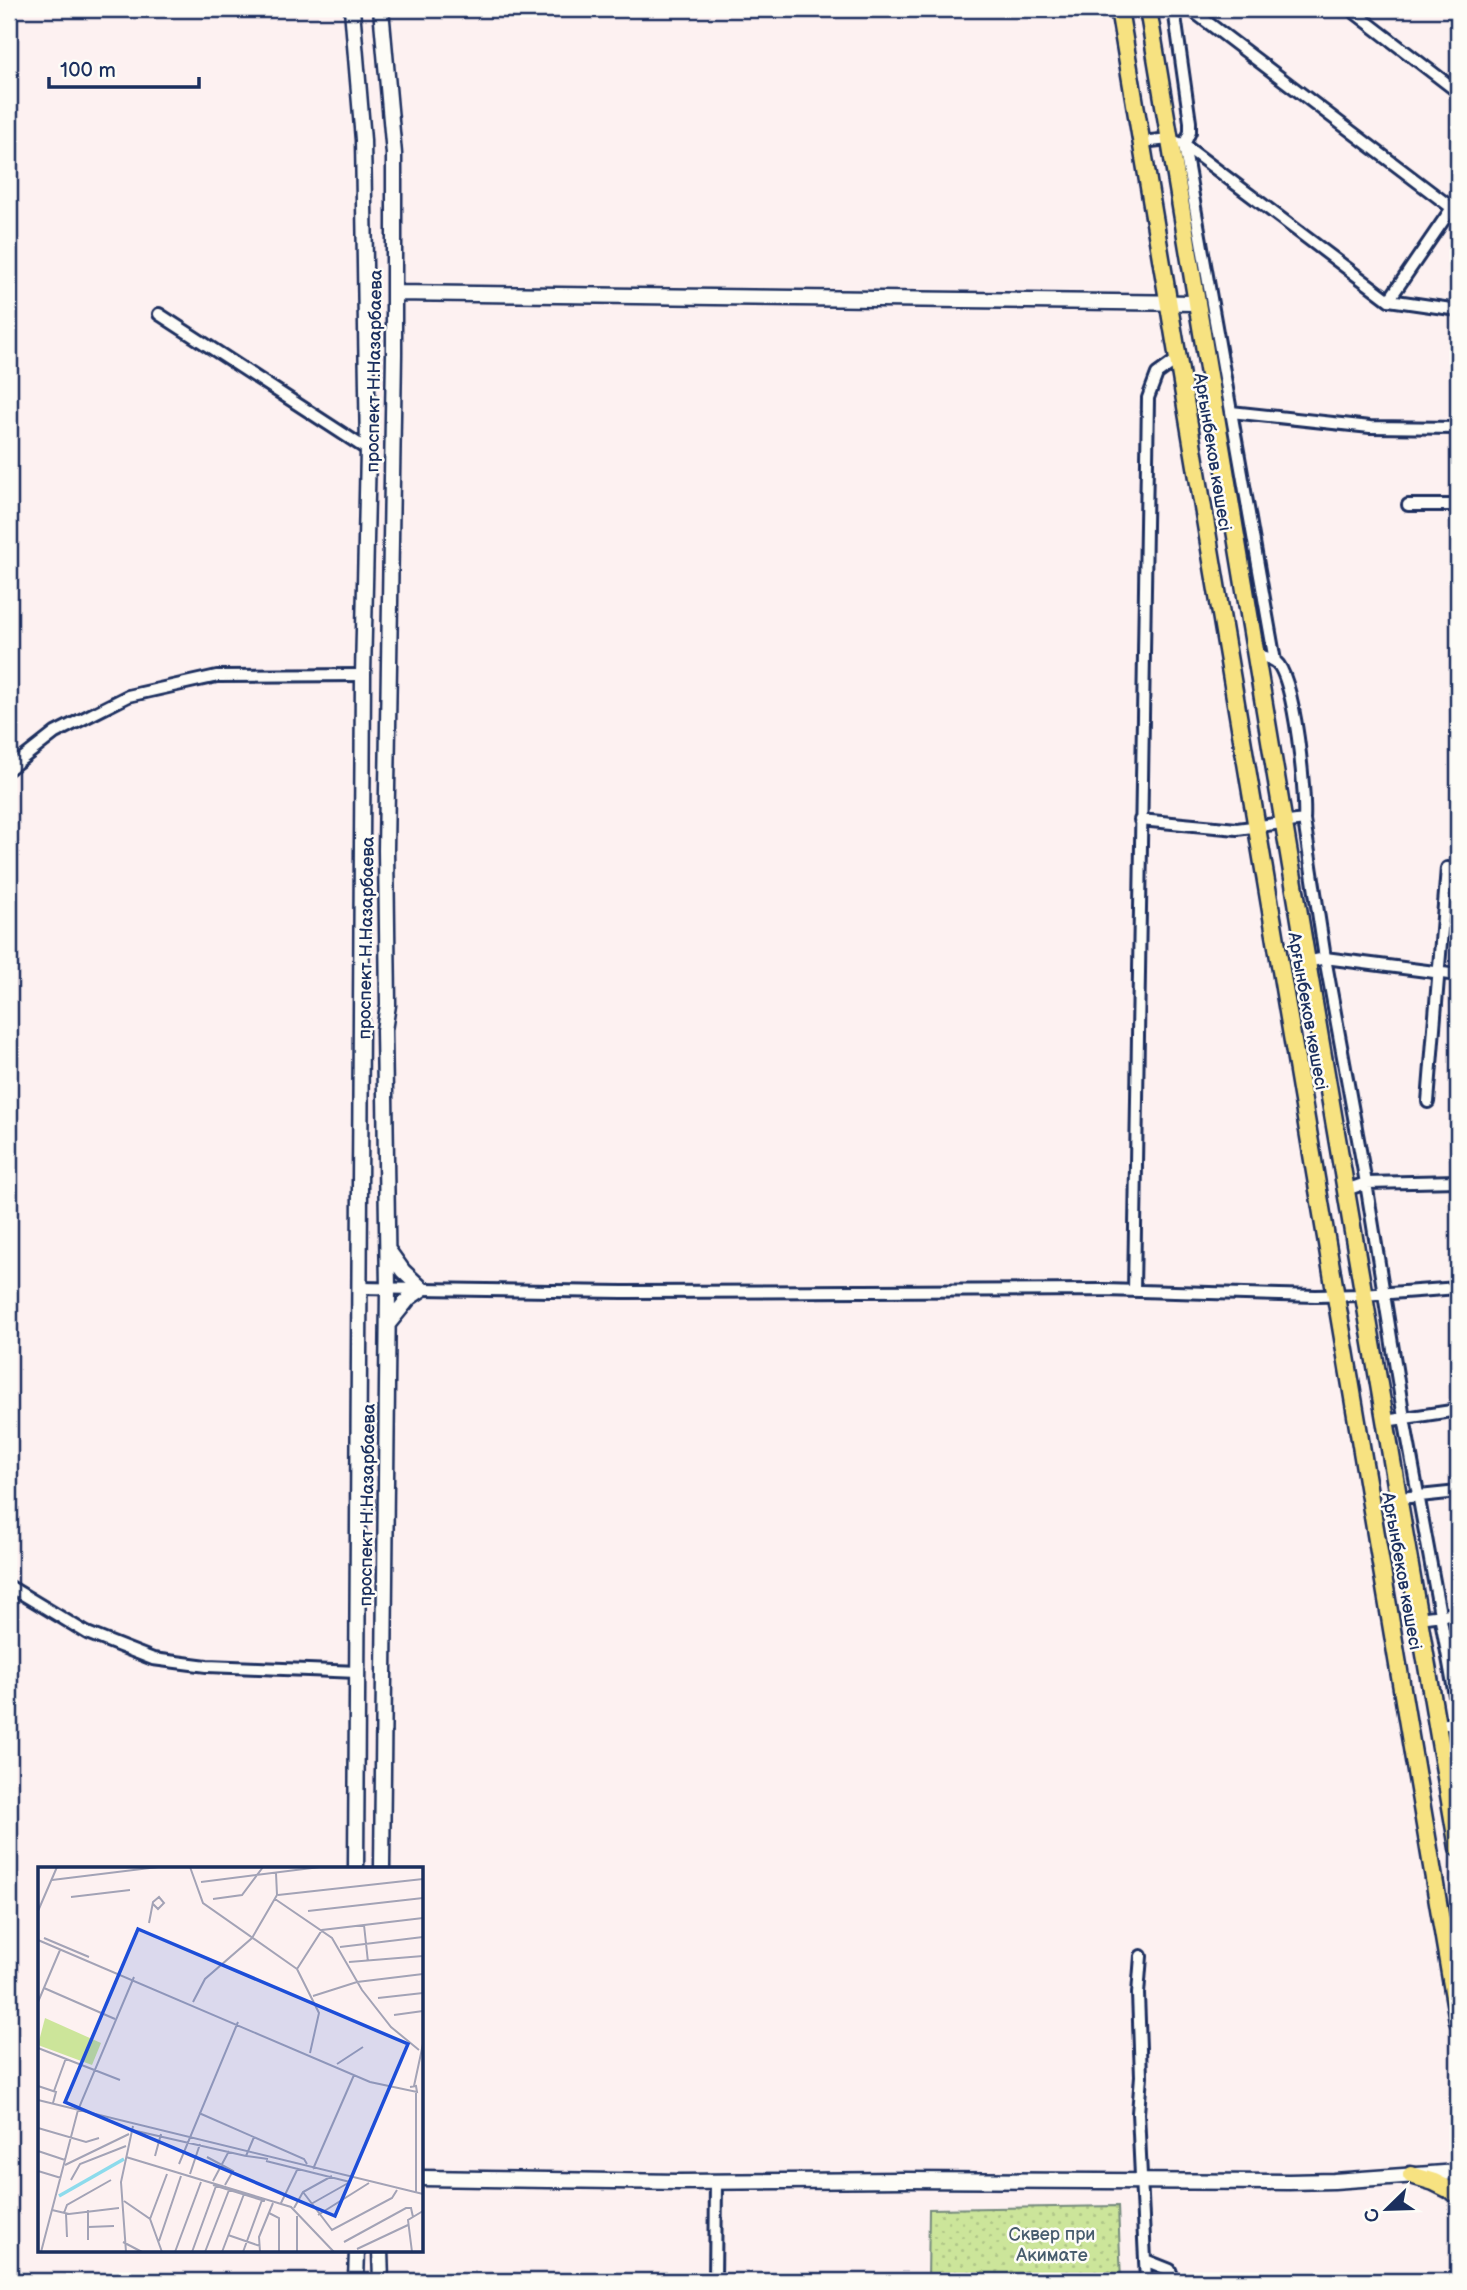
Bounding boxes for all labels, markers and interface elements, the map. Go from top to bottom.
scale bar [49,46,200,90]
text: 100 m [60,58,116,83]
street label: проспект Н.Назарбаева [362,269,387,473]
street label: Арғынбеков көшесі [1189,370,1235,533]
street label: проспект Н.Назарбаева [354,836,379,1040]
street label: Арғынбеков көшесі [1283,930,1332,1092]
street label: проспект Н.Назарбаева [355,1403,380,1607]
street label: Арғынбеков көшесі [1377,1490,1426,1652]
inset map [38,1867,424,2252]
north arrow [1352,2174,1422,2244]
text: С [1360,2204,1386,2226]
park label: Сквер при Акимате [1009,2224,1095,2266]

